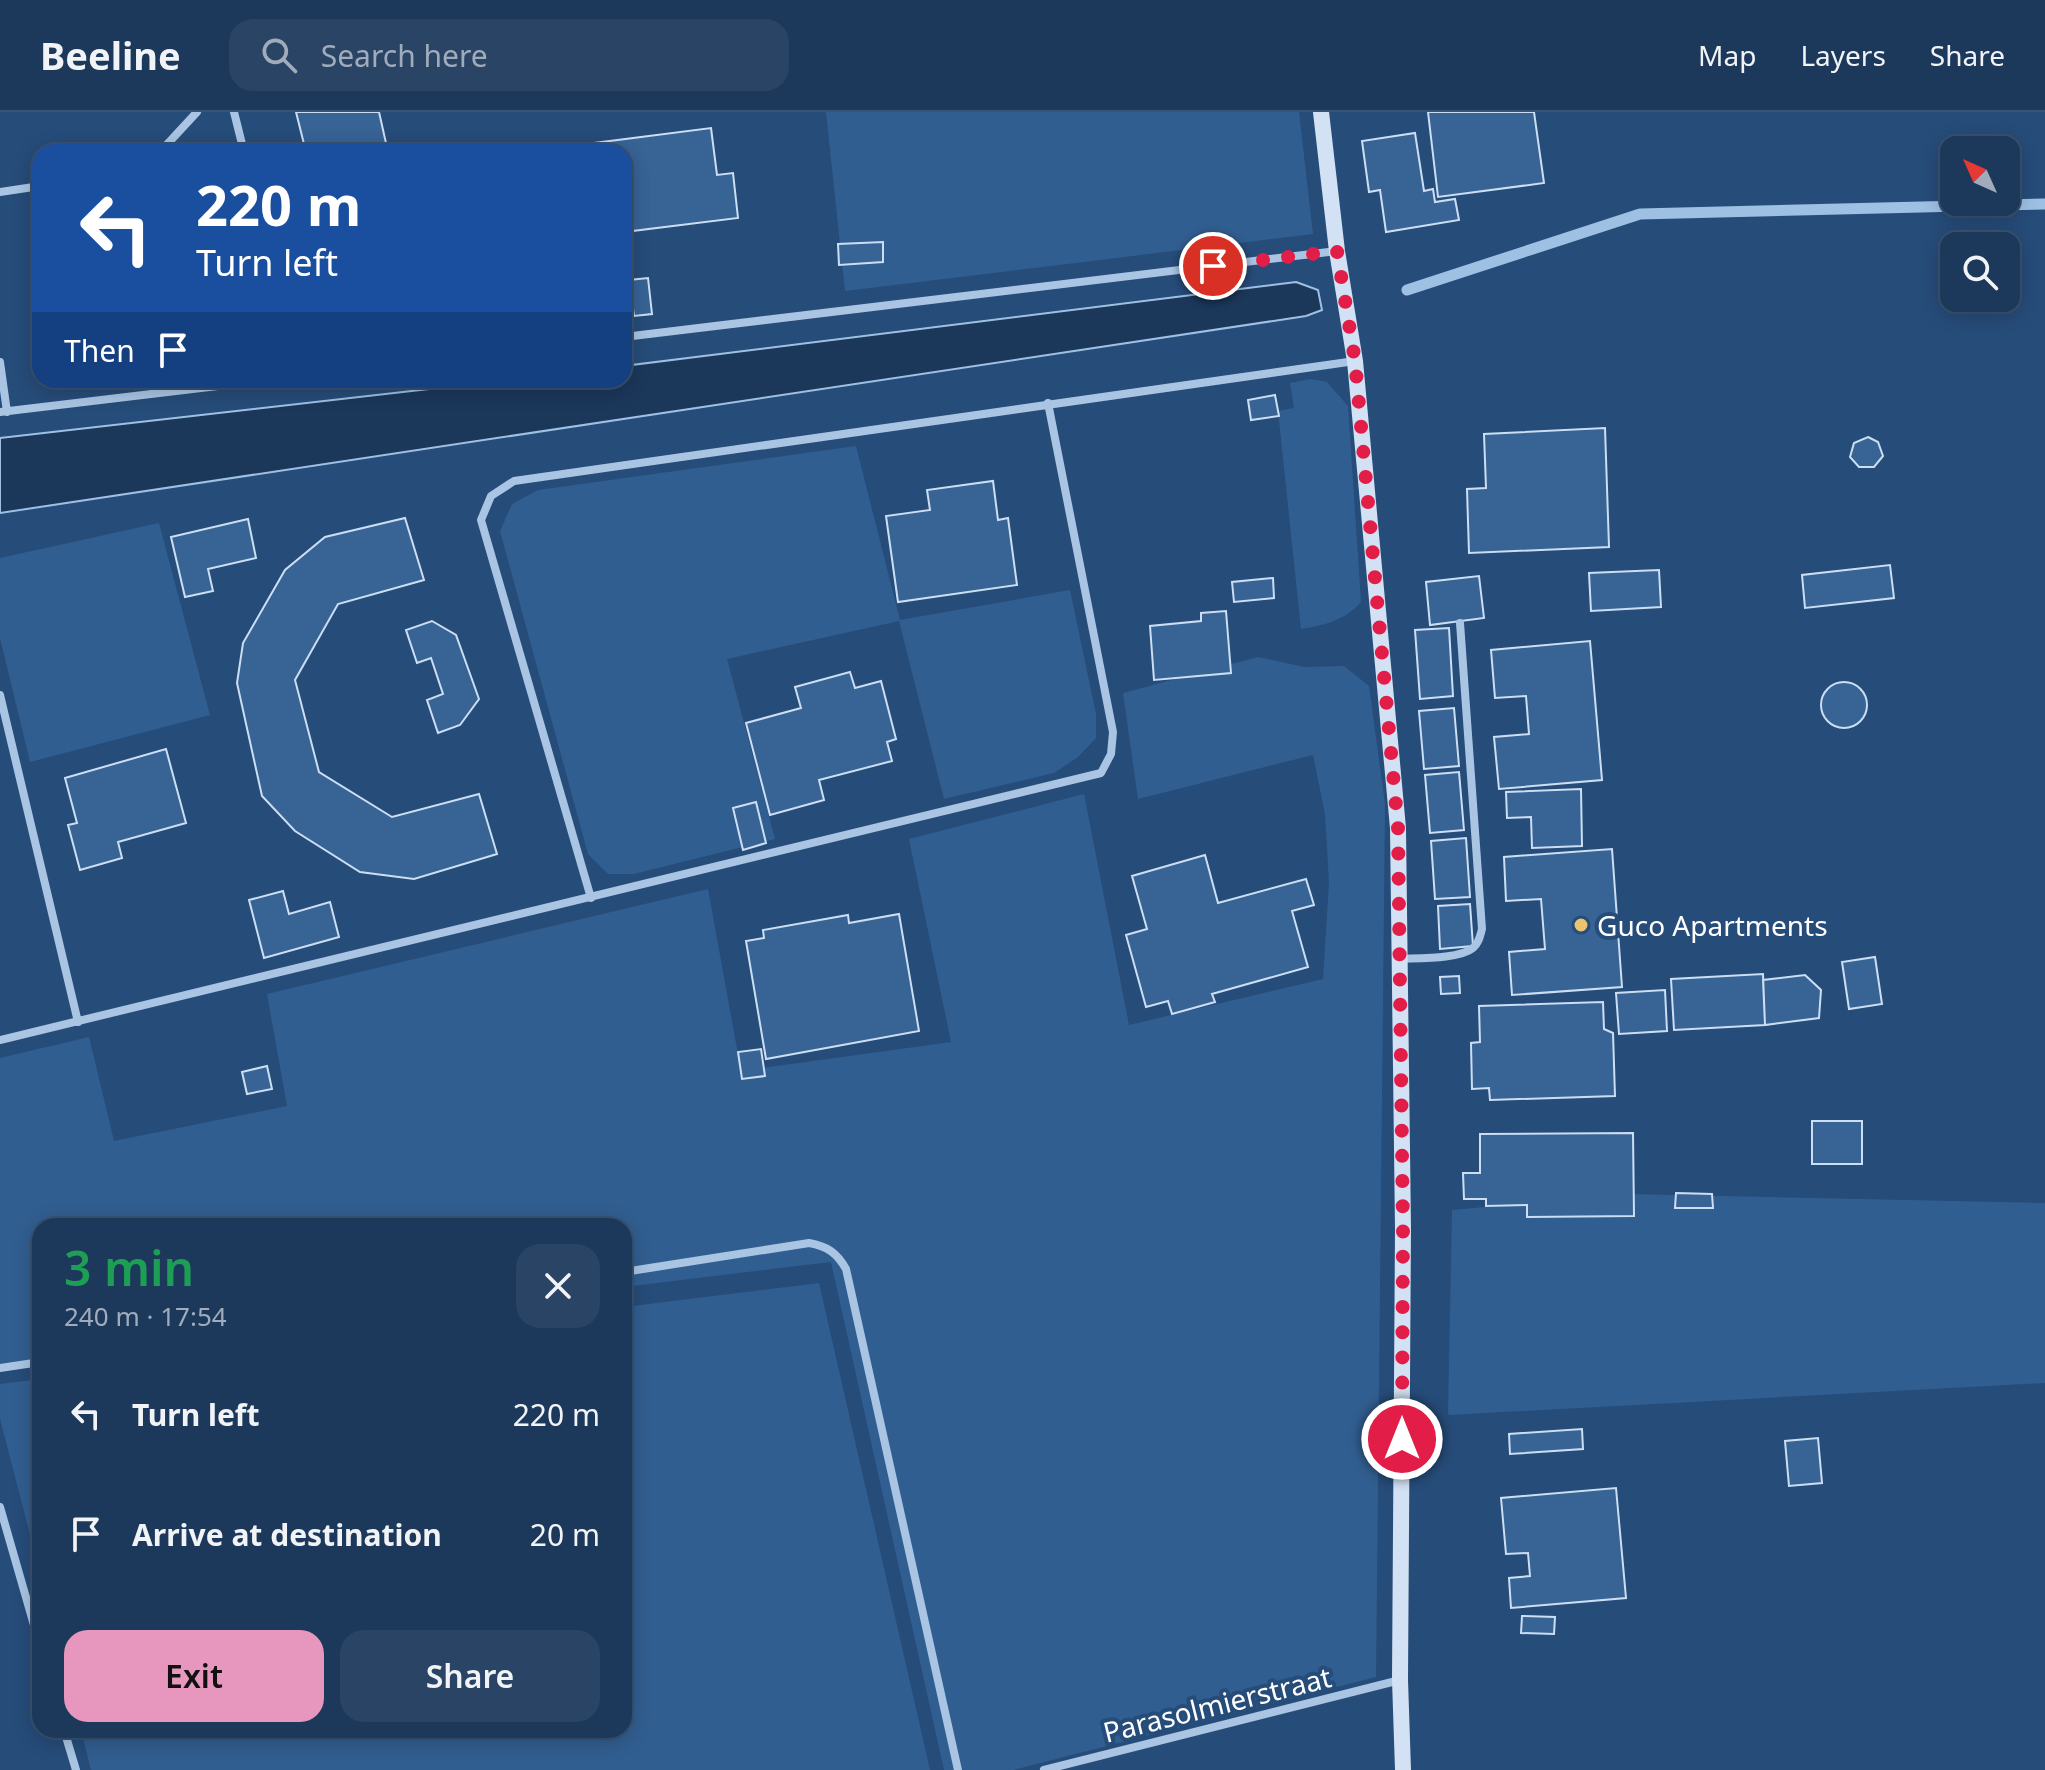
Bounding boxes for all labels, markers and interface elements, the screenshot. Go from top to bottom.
search box [229,19,789,91]
text: Beeline [40,29,181,81]
icon: search [257,33,301,77]
text: Search here [321,35,488,76]
text: Map [1698,36,1756,74]
text: Layers [1800,36,1886,74]
text: Share [1930,36,2005,74]
north arrow [1940,136,2020,216]
map controls [1940,136,2020,312]
text: 220 m [196,166,361,242]
icon: left [64,176,168,280]
pin [1179,232,1247,300]
button: search [1940,232,2020,312]
text: Turn left [196,238,338,287]
icon: arrive [1191,244,1235,288]
icon: arrive [151,328,195,372]
text: Then [64,330,135,371]
place label: Guco Apartments [1597,906,1828,944]
marker: Guco Apartments [1572,916,1590,934]
text: 3 min [64,1235,194,1300]
button: close [516,1244,600,1328]
text: 240 m · 17:54 [64,1298,227,1334]
icon: left [64,1392,108,1436]
text: Turn left [132,1394,260,1435]
text: 220 m [513,1394,600,1435]
position arrow [1360,1397,1444,1481]
icon: arrive [64,1512,108,1556]
text: Arrive at destination [132,1514,442,1555]
text: 20 m [530,1514,600,1555]
button: Exit [64,1630,324,1722]
button: Share [340,1630,600,1722]
street label: Parasolmierstraat [1099,1657,1335,1751]

